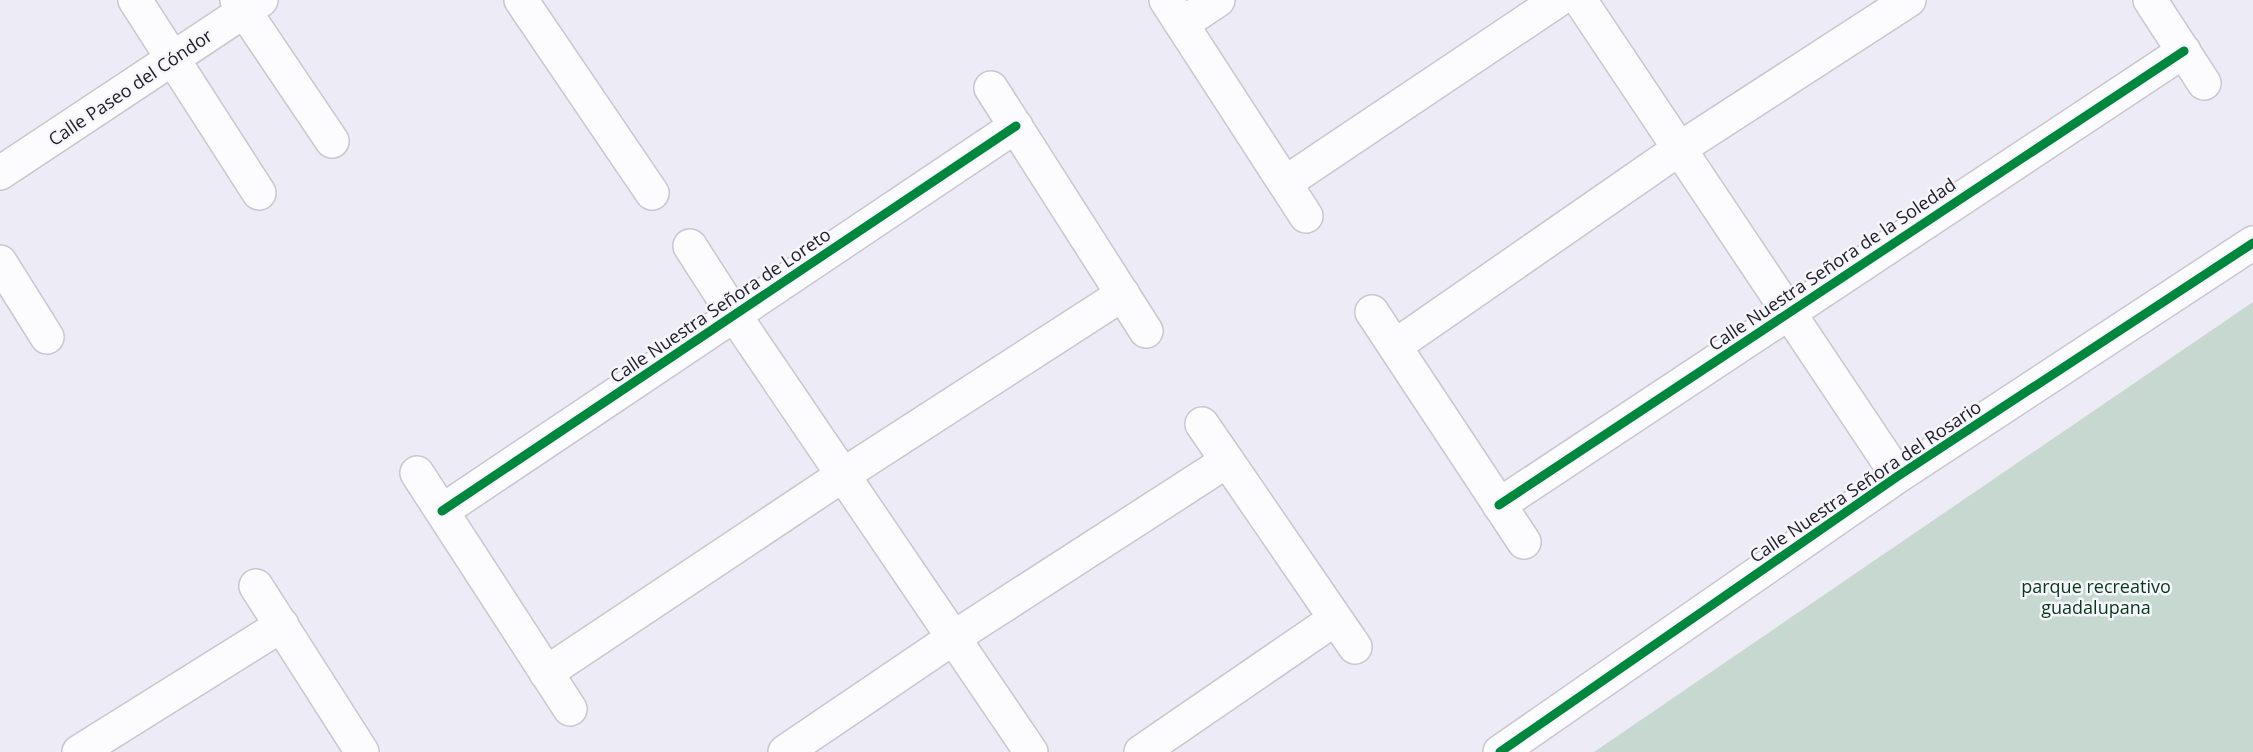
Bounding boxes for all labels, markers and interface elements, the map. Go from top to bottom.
street label: Calle Paseo del Cóndor [43,23,217,151]
street label: Calle Nuestra Señora de la Soledad [1704,172,1960,356]
street label: Calle Nuestra Señora de Loreto [605,222,835,388]
street label: Calle Nuestra Señora del Rosario [1745,394,1985,568]
park label: parque recreativo guadalupana [2021,574,2171,619]

